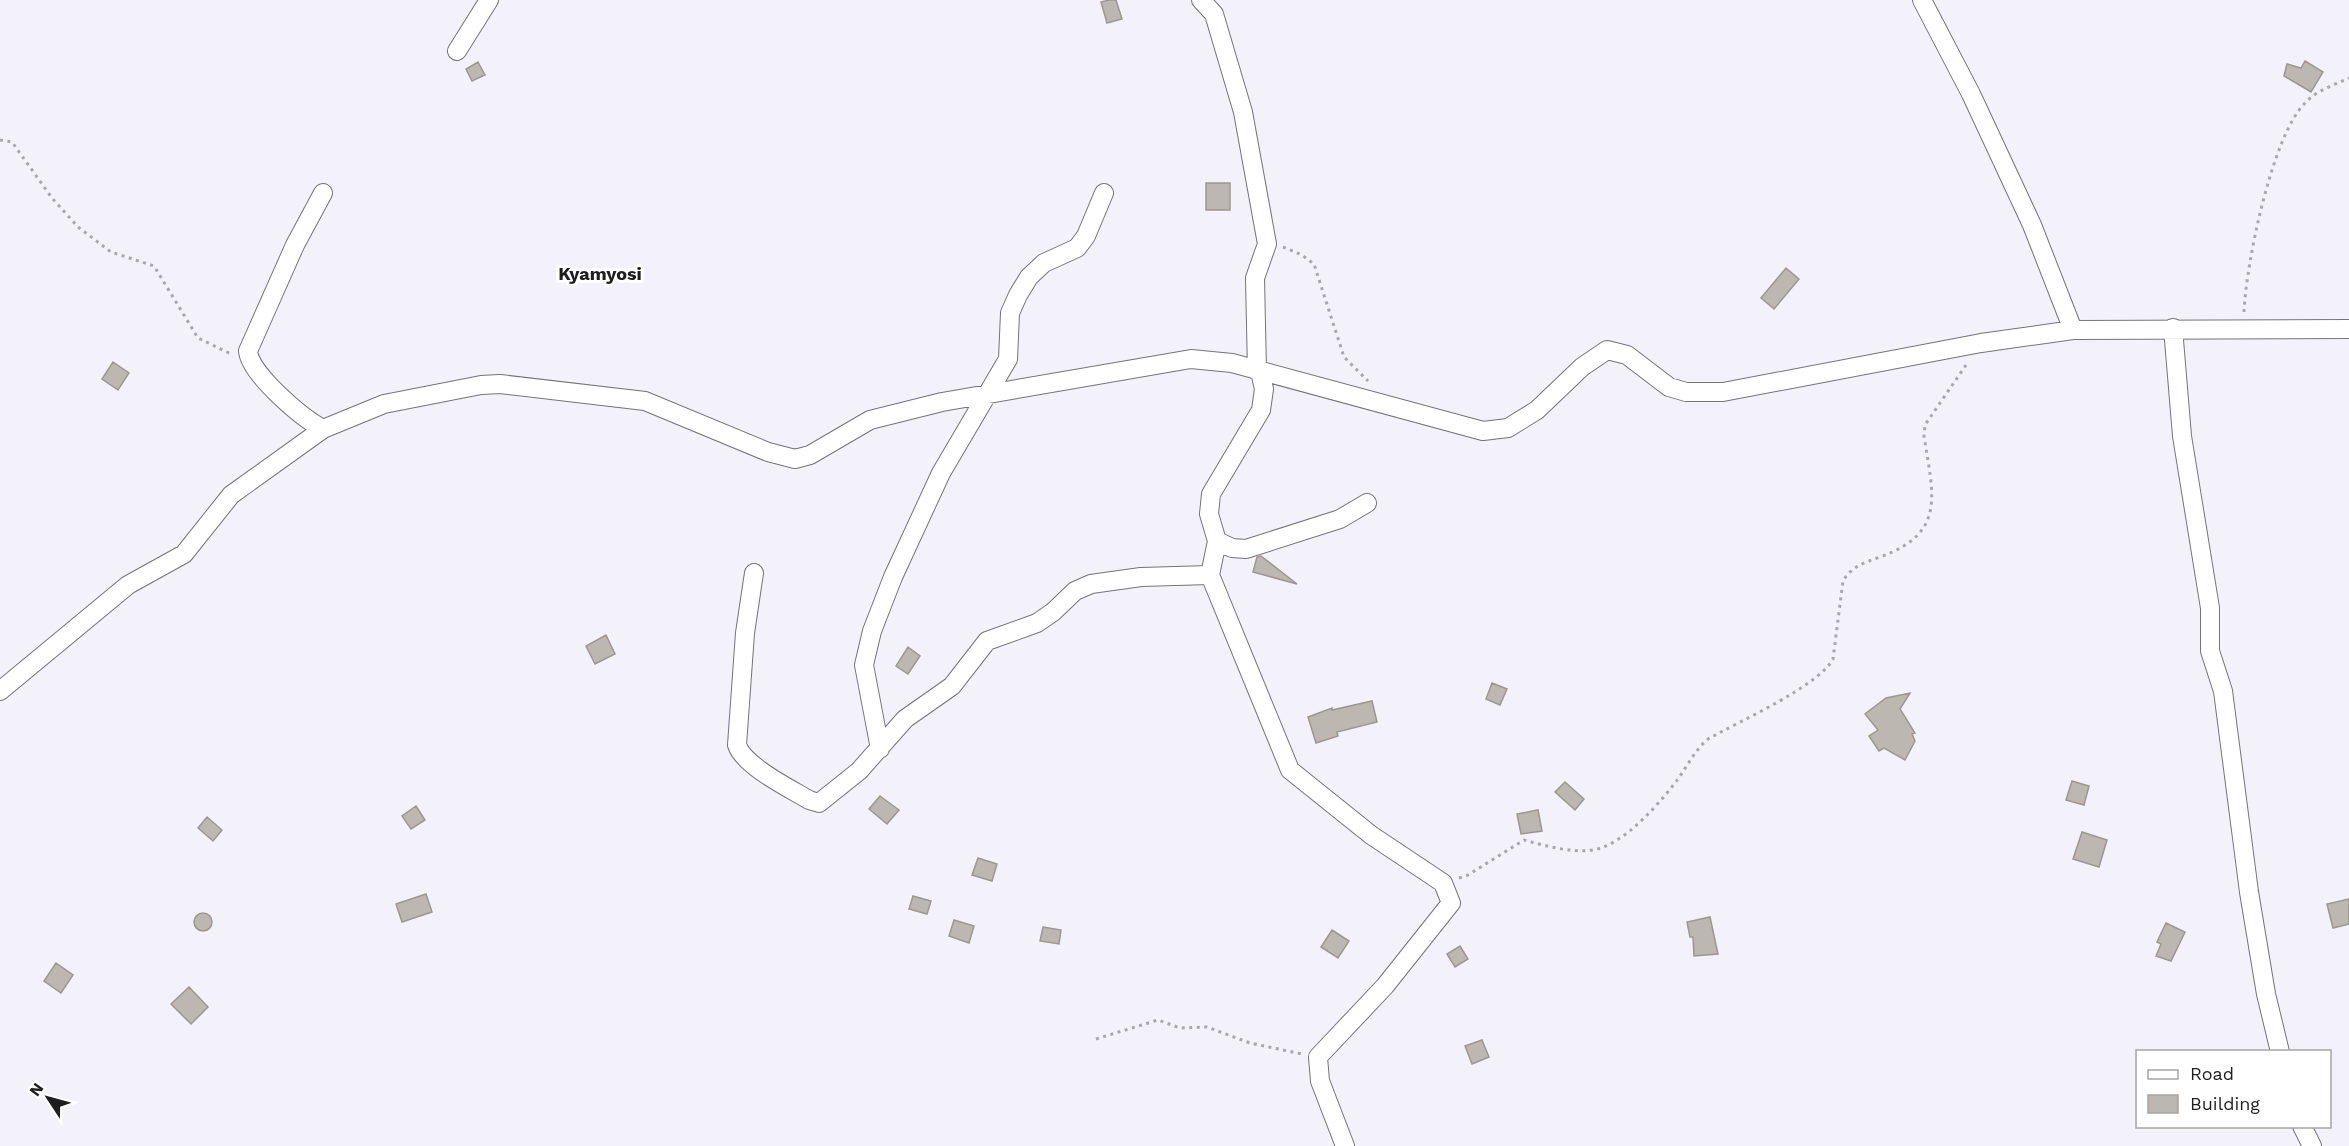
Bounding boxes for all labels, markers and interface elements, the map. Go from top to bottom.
district label: Kyamyosi [558,263,642,284]
legend [2136,1050,2331,1128]
text: Road [2190,1063,2234,1084]
north arrow [18,1068,78,1128]
text: N [25,1079,47,1100]
text: Building [2190,1093,2260,1114]

